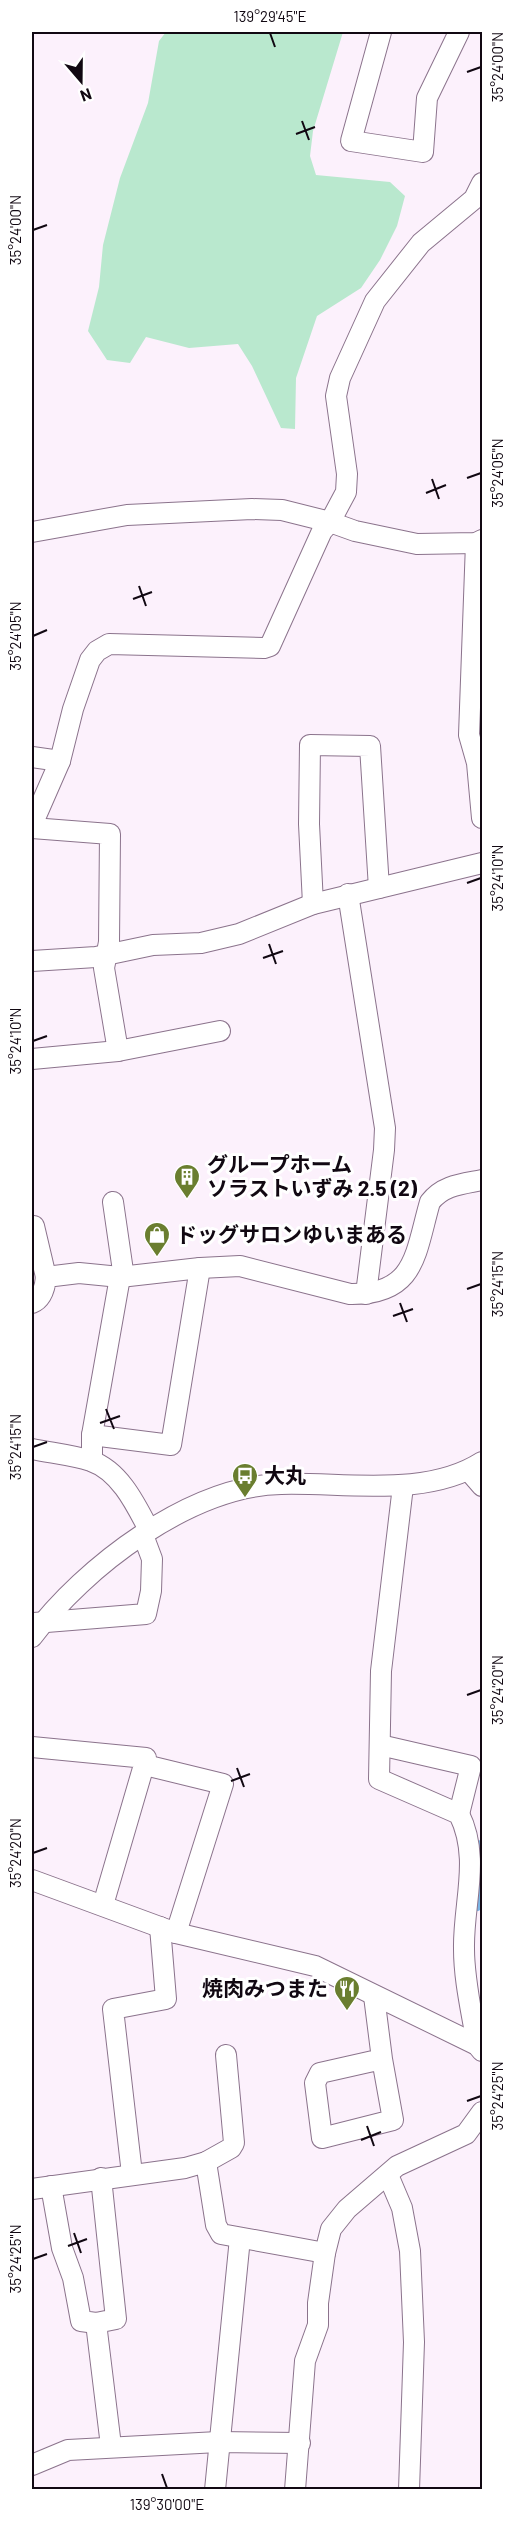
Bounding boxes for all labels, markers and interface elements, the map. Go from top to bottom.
text: 139°29'45"E [233,7,307,25]
text: 35°24'00"N [488,32,506,102]
north arrow [51,51,111,111]
text: N [78,85,95,106]
text: 35°24'00"N [6,195,24,265]
text: 35°24'05"N [488,438,506,508]
text: 35°24'05"N [6,601,24,671]
text: 35°24'10"N [488,844,506,912]
text: 35°24'10"N [6,1007,24,1075]
place label: グループホーム ソラストいずみ 2.5 (2) [207,1151,418,1200]
building icon: グループホーム ソラストいずみ 2.5 (2) [172,1162,202,1200]
shop icon: ドッグサロンゆいまある [142,1220,172,1258]
place label: ドッグサロンゆいまある [176,1221,407,1246]
text: 35°24'15"N [488,1251,506,1317]
text: 35°24'15"N [6,1414,24,1480]
bus stop icon: 大丸 [230,1461,260,1499]
place label: 大丸 [264,1462,306,1487]
text: 35°24'20"N [488,1655,506,1725]
text: 35°24'20"N [6,1818,24,1888]
restaurant icon: 焼肉みつまた [332,1974,362,2012]
place label: 焼肉みつまた [202,1975,328,2000]
text: 35°24'25"N [488,2061,506,2131]
text: 35°24'25"N [6,2224,24,2294]
text: 139°30'00"E [130,2495,204,2513]

